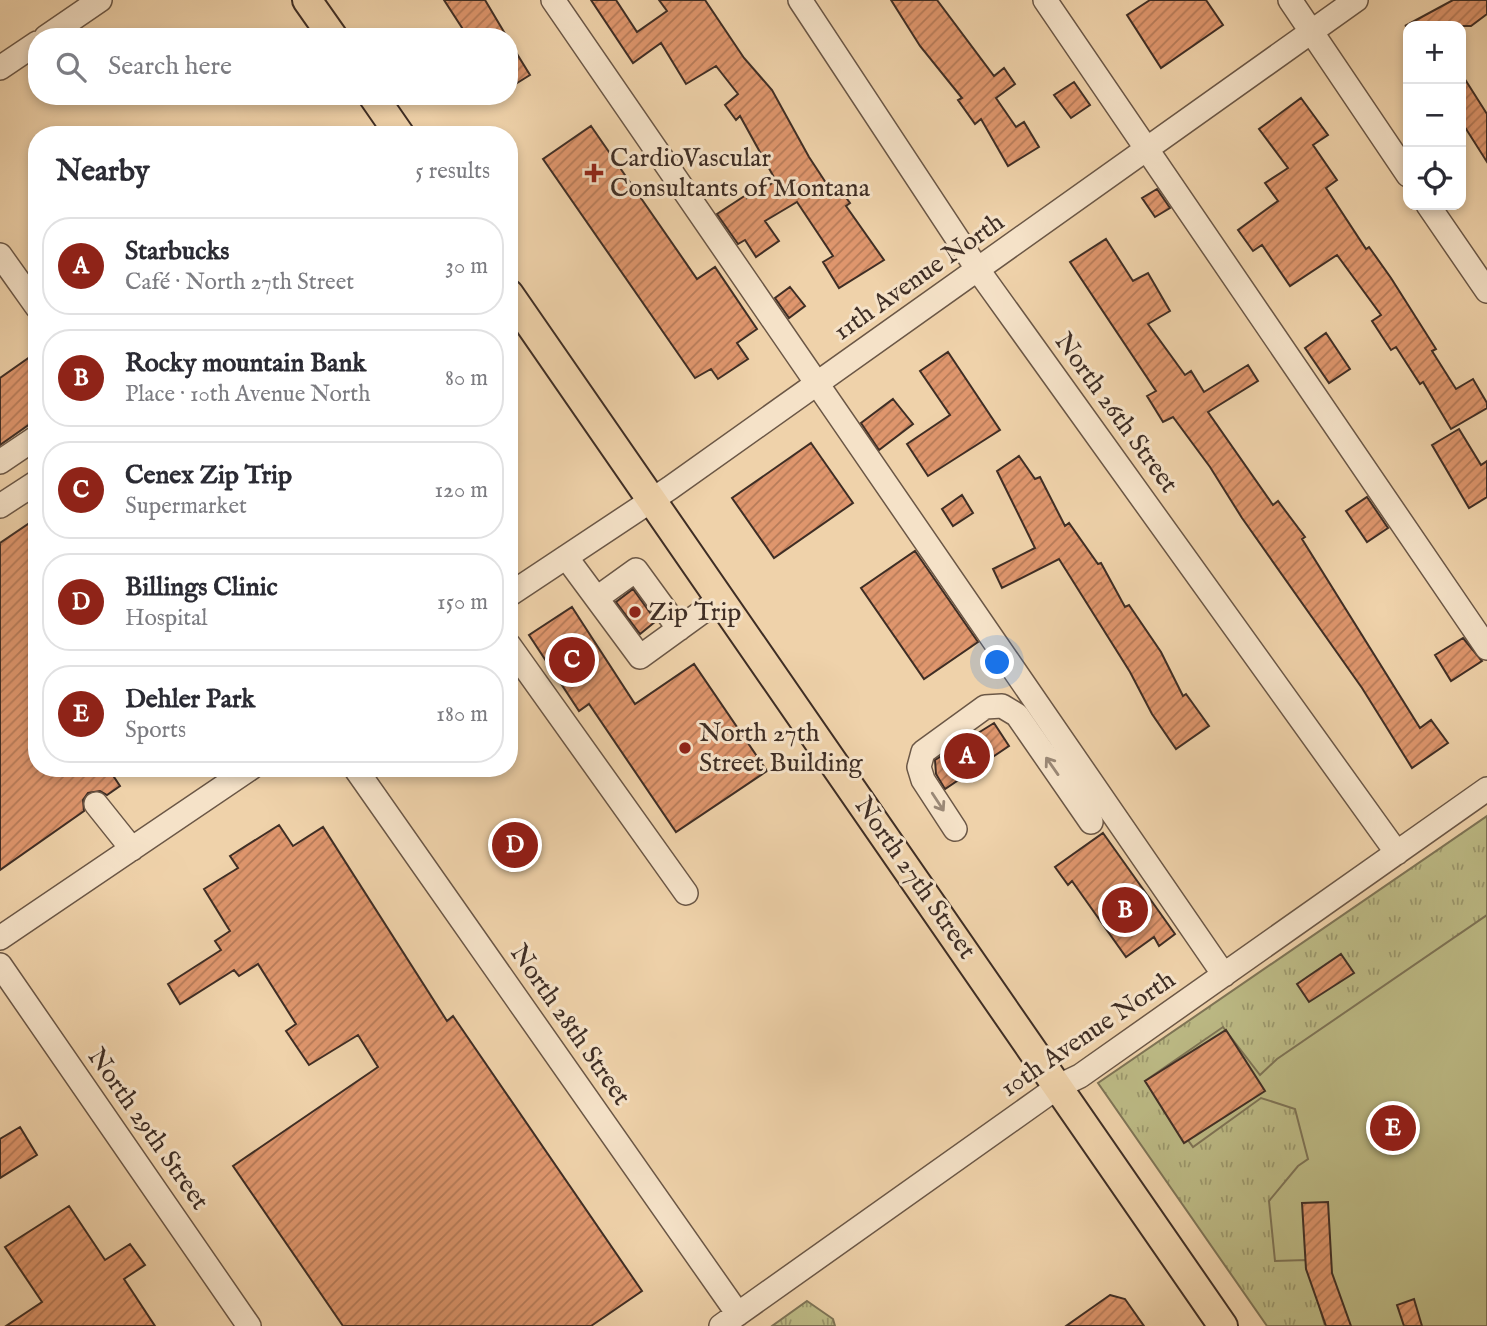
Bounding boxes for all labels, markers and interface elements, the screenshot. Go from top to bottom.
map controls [1403,21,1466,210]
button: + [1403,21,1466,84]
search box [28,28,518,105]
icon: search [52,48,90,86]
text: Search here [108,50,232,83]
button: − [1403,84,1466,147]
place label: CardioVascular Consultants of Montana [610,142,871,205]
button: locate [1403,147,1466,210]
text: Nearby [56,153,149,191]
text: 5 results [415,157,490,186]
marker: CardioVascular Consultants of Montana [584,163,604,183]
street label: 11th Avenue North [827,206,1011,348]
text: Starbucks [125,235,230,268]
text: A [73,252,89,281]
text: 30 m [445,252,488,281]
text: Café · North 27th Street [125,268,354,297]
street label: North 26th Street [1047,326,1185,500]
text: Rocky mountain Bank [125,347,366,380]
text: B [73,364,89,393]
text: 80 m [445,364,488,393]
text: Place · 10th Avenue North [125,380,370,409]
text: Cenex Zip Trip [125,459,292,492]
text: C [73,476,89,505]
text: 120 m [435,476,488,505]
text: Supermarket [125,492,247,521]
text: Billings Clinic [125,571,278,604]
text: D [72,588,90,617]
text: 150 m [437,588,488,617]
place label: Zip Trip [649,596,741,629]
text: Hospital [125,604,207,633]
marker: Zip Trip [627,604,643,620]
pin: C [549,634,595,686]
your location [980,645,1014,679]
text: Dehler Park [125,683,255,716]
text: E [73,700,89,729]
text: 180 m [436,700,488,729]
text: Sports [125,716,186,745]
place label: North 27th Street Building [699,717,864,780]
pin: A [944,730,990,782]
marker: North 27th Street Building [677,740,693,756]
one-way arrow [1045,756,1059,776]
street label: North 27th Street [847,790,983,966]
one-way arrow [931,791,945,811]
pin: D [492,819,538,871]
pin: B [1102,884,1148,936]
street label: North 28th Street [502,938,638,1112]
street label: 10th Avenue North [994,963,1182,1105]
street label: North 29th Street [80,1042,216,1216]
pin: E [1370,1102,1416,1154]

